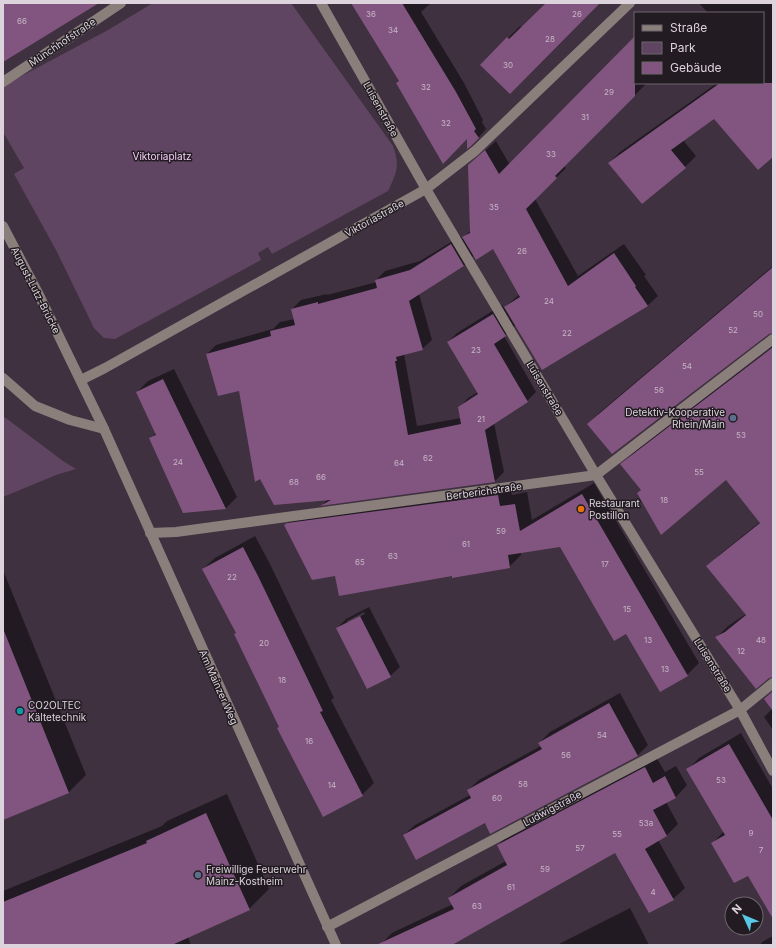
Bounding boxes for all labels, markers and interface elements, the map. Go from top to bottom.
house number: 36 [366,9,376,19]
house number: 26 [572,9,582,19]
legend [634,12,764,84]
street label: Münchhofstraße [26,15,98,69]
house number: 66 [17,16,27,26]
text: Straße [670,20,707,35]
house number: 34 [388,25,398,35]
house number: 28 [545,34,555,44]
text: Park [670,40,696,55]
house number: 30 [503,60,513,70]
text: Gebäude [670,60,722,75]
street label: Luisenstraße [361,79,401,139]
house number: 32 [421,82,431,92]
house number: 29 [604,87,614,97]
house number: 31 [581,112,589,122]
house number: 32 [441,118,451,128]
house number: 33 [546,149,556,159]
park label: Viktoriaplatz [133,150,191,162]
street label: Viktoriastraße [342,197,406,239]
house number: 35 [489,202,499,212]
street label: August-Lutz-Brücke [9,245,63,336]
house number: 26 [517,246,527,256]
house number: 24 [544,296,554,306]
house number: 50 [753,309,763,319]
house number: 52 [728,325,738,335]
house number: 22 [562,328,572,338]
house number: 23 [471,345,481,355]
street label: Luisenstraße [524,359,566,417]
house number: 54 [682,361,692,371]
house number: 56 [654,385,664,395]
place label: Detektiv-Kooperative Rhein/Main [625,406,725,430]
marker: Detektiv-Kooperative Rhein/Main [728,413,738,423]
house number: 21 [477,414,485,424]
house number: 53 [736,430,746,440]
house number: 62 [423,453,433,463]
house number: 24 [173,457,183,467]
house number: 64 [394,458,404,468]
house number: 55 [694,467,704,477]
house number: 66 [316,472,326,482]
house number: 68 [289,477,299,487]
street label: Berberichstraße [445,480,523,502]
house number: 18 [660,495,668,505]
place label: Restaurant Postillon [589,497,641,521]
marker: Restaurant Postillon [576,504,586,514]
house number: 59 [496,526,506,536]
house number: 61 [462,539,470,549]
house number: 63 [388,551,398,561]
house number: 65 [355,557,365,567]
house number: 17 [601,559,609,569]
house number: 22 [227,572,237,582]
house number: 15 [623,604,631,614]
house number: 13 [644,635,652,645]
house number: 48 [756,635,766,645]
street label: Luisenstraße [692,636,734,694]
house number: 20 [259,638,269,648]
house number: 12 [737,646,745,656]
street label: Am Mainzer Weg [197,648,241,726]
house number: 13 [661,664,669,674]
house number: 18 [278,675,286,685]
place label: CO2OLTEC Kältetechnik [28,699,87,723]
marker: CO2OLTEC Kältetechnik [15,706,25,716]
house number: 54 [597,730,607,740]
house number: 16 [305,736,313,746]
house number: 56 [561,750,571,760]
house number: 53 [716,775,726,785]
house number: 58 [518,779,528,789]
house number: 14 [328,780,336,790]
street label: Ludwigstraße [521,788,583,828]
house number: 60 [492,793,502,803]
house number: 53a [639,818,653,828]
house number: 9 [749,828,754,838]
house number: 55 [612,829,622,839]
house number: 57 [575,843,585,853]
house number: 7 [759,845,764,855]
place label: Freiwillige Feuerwehr Mainz-Kostheim [206,863,307,887]
house number: 59 [540,864,550,874]
marker: Freiwillige Feuerwehr Mainz-Kostheim [193,870,203,880]
house number: 61 [507,882,515,892]
house number: 4 [650,887,656,897]
north arrow [724,896,764,936]
house number: 63 [472,901,482,911]
text: N [729,901,745,917]

